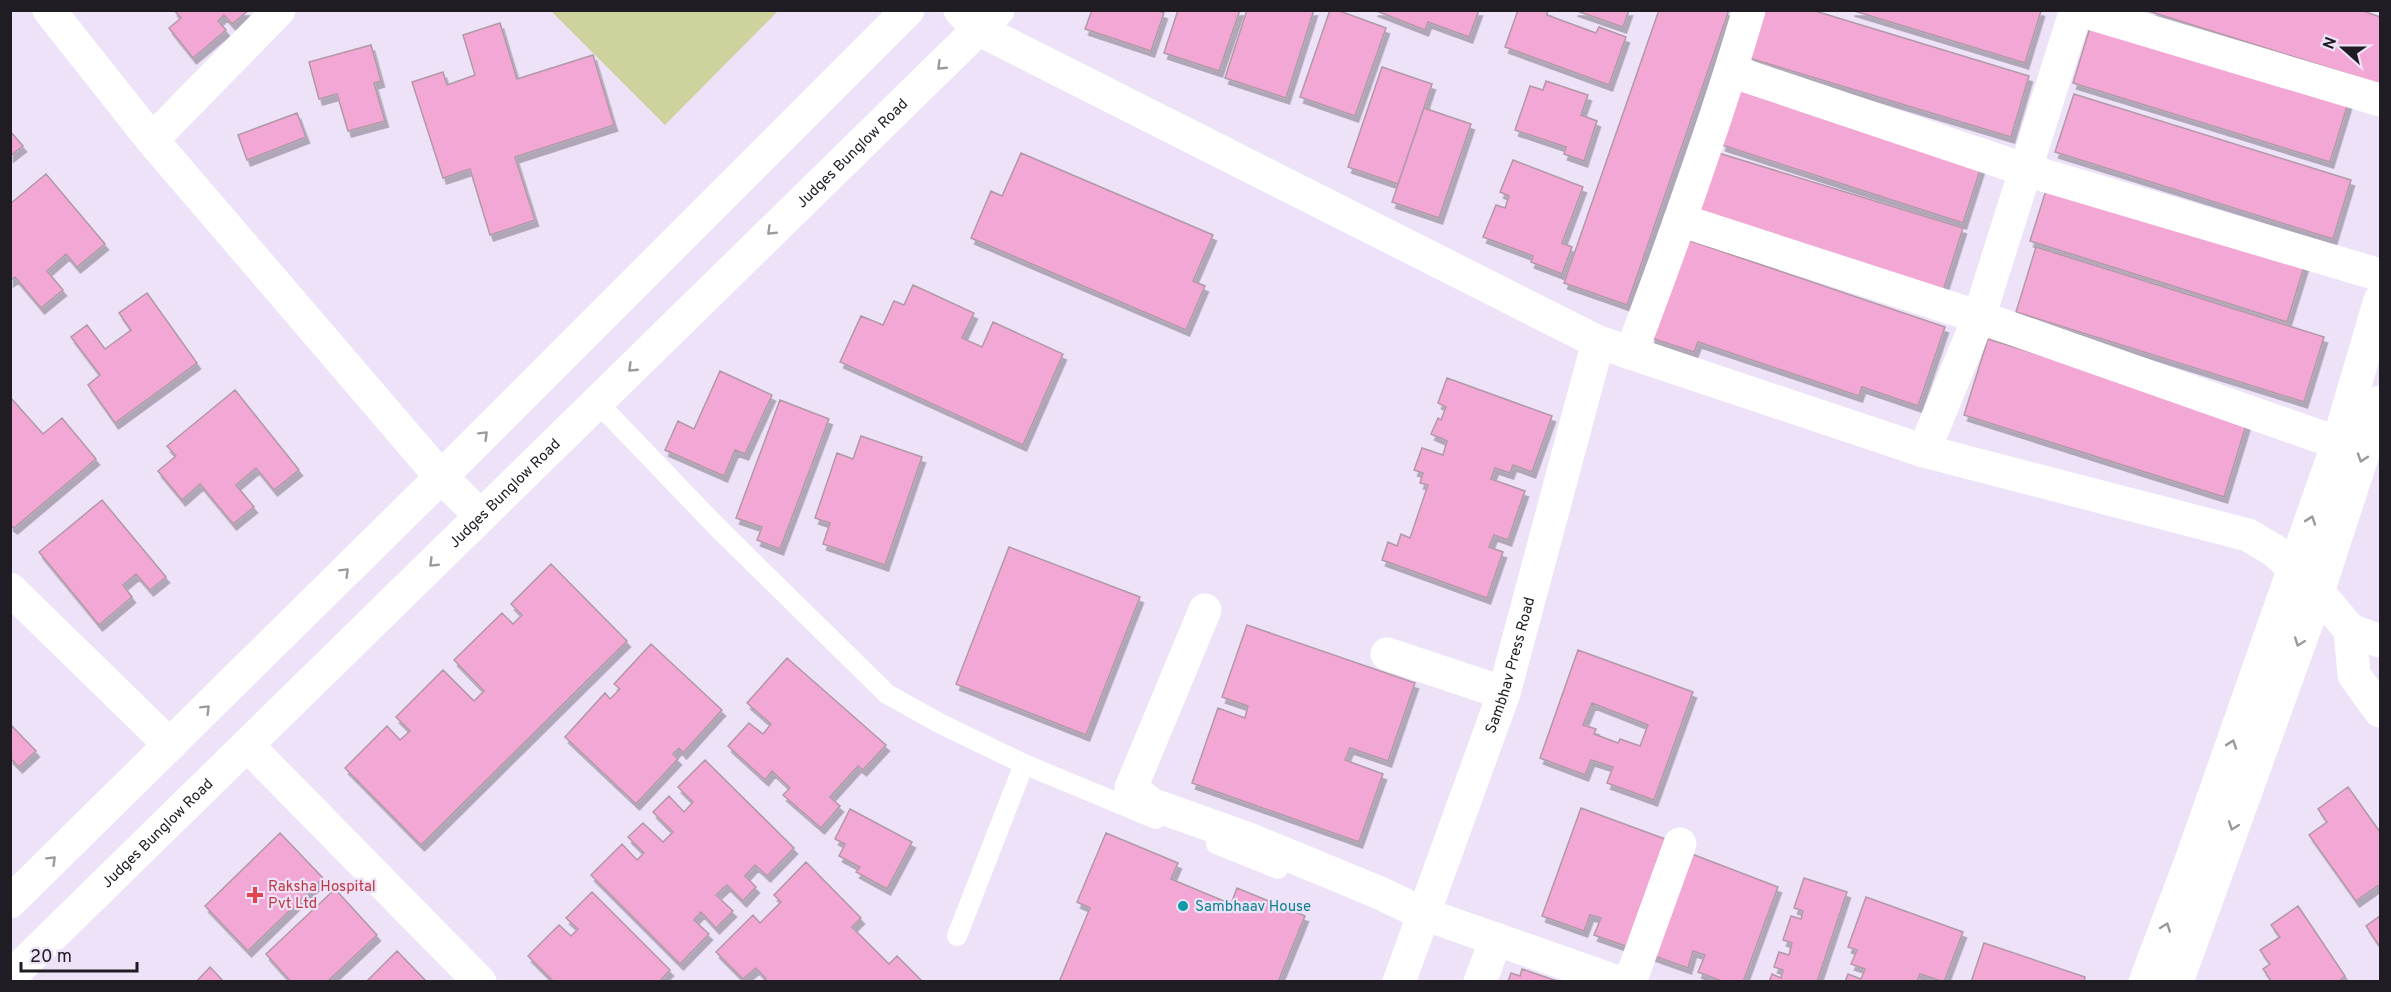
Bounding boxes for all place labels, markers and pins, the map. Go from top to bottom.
place label: Raksha Hospital Pvt Ltd [268,878,376,914]
marker: Raksha Hospital Pvt Ltd [246,886,264,904]
place label: Sambhaav House [1195,898,1311,917]
marker: Sambhaav House [1176,899,1190,913]

